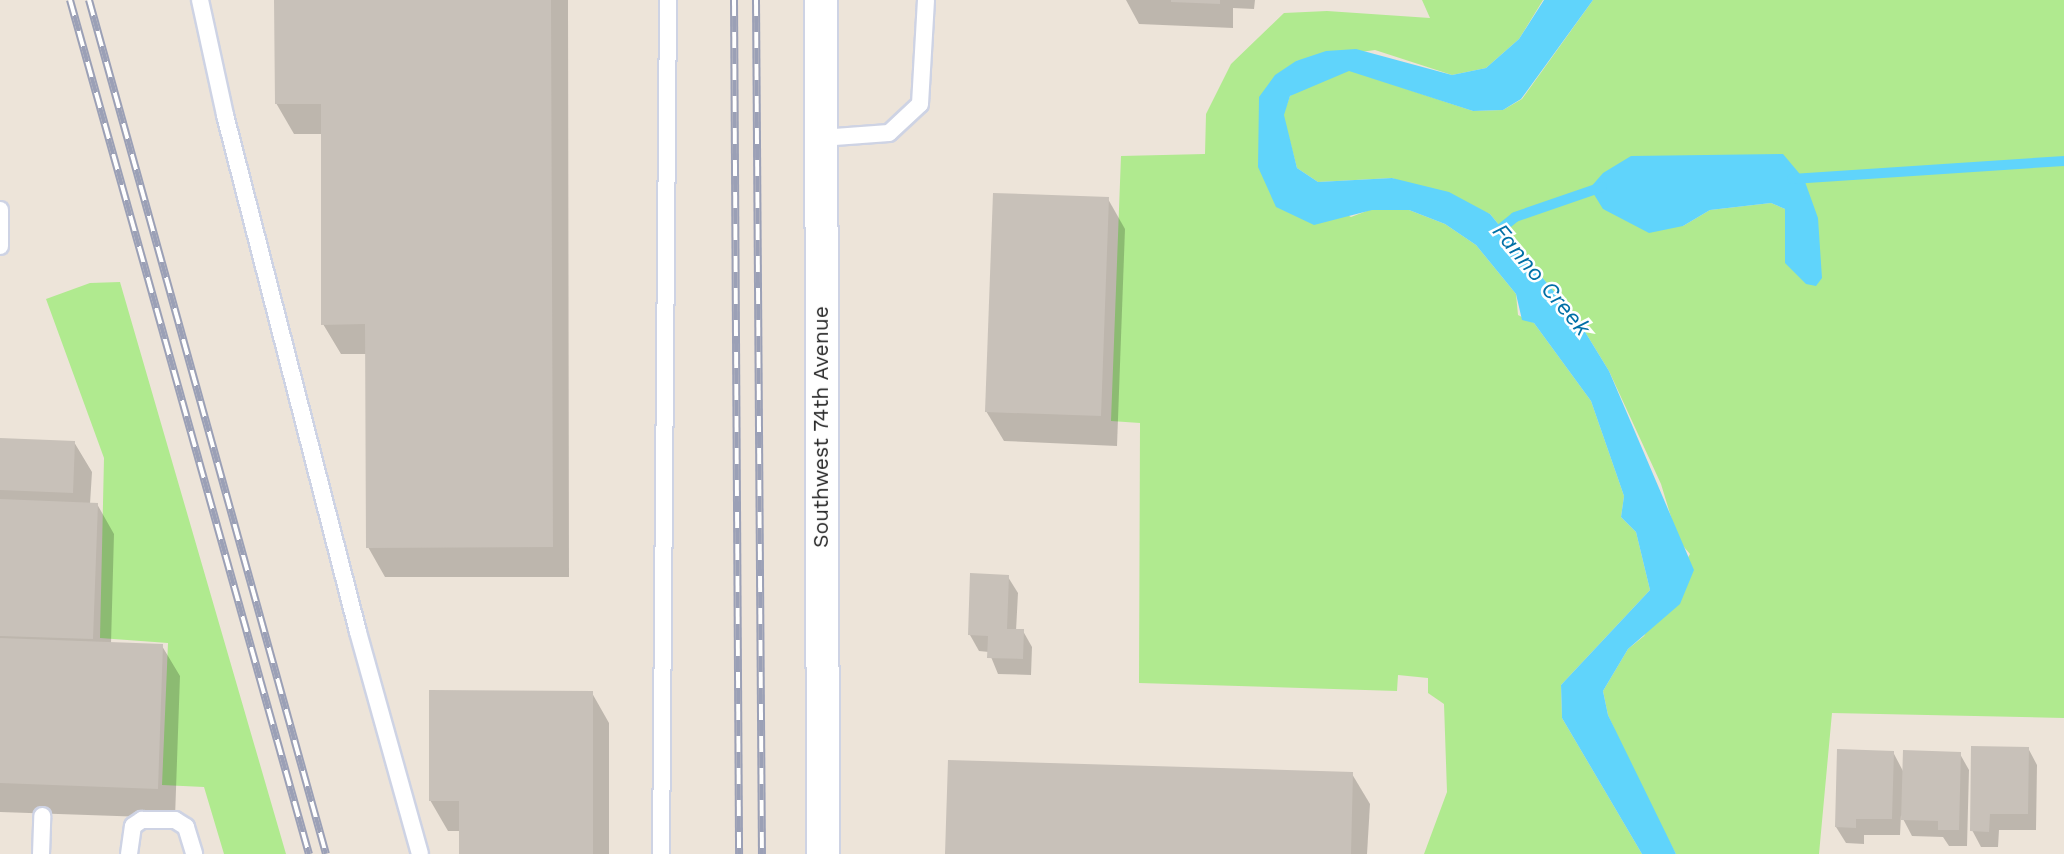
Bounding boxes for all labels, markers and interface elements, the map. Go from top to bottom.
water label: Fanno Creek [1486,218,1596,342]
street label: Southwest 74th Avenue [808,305,834,549]

